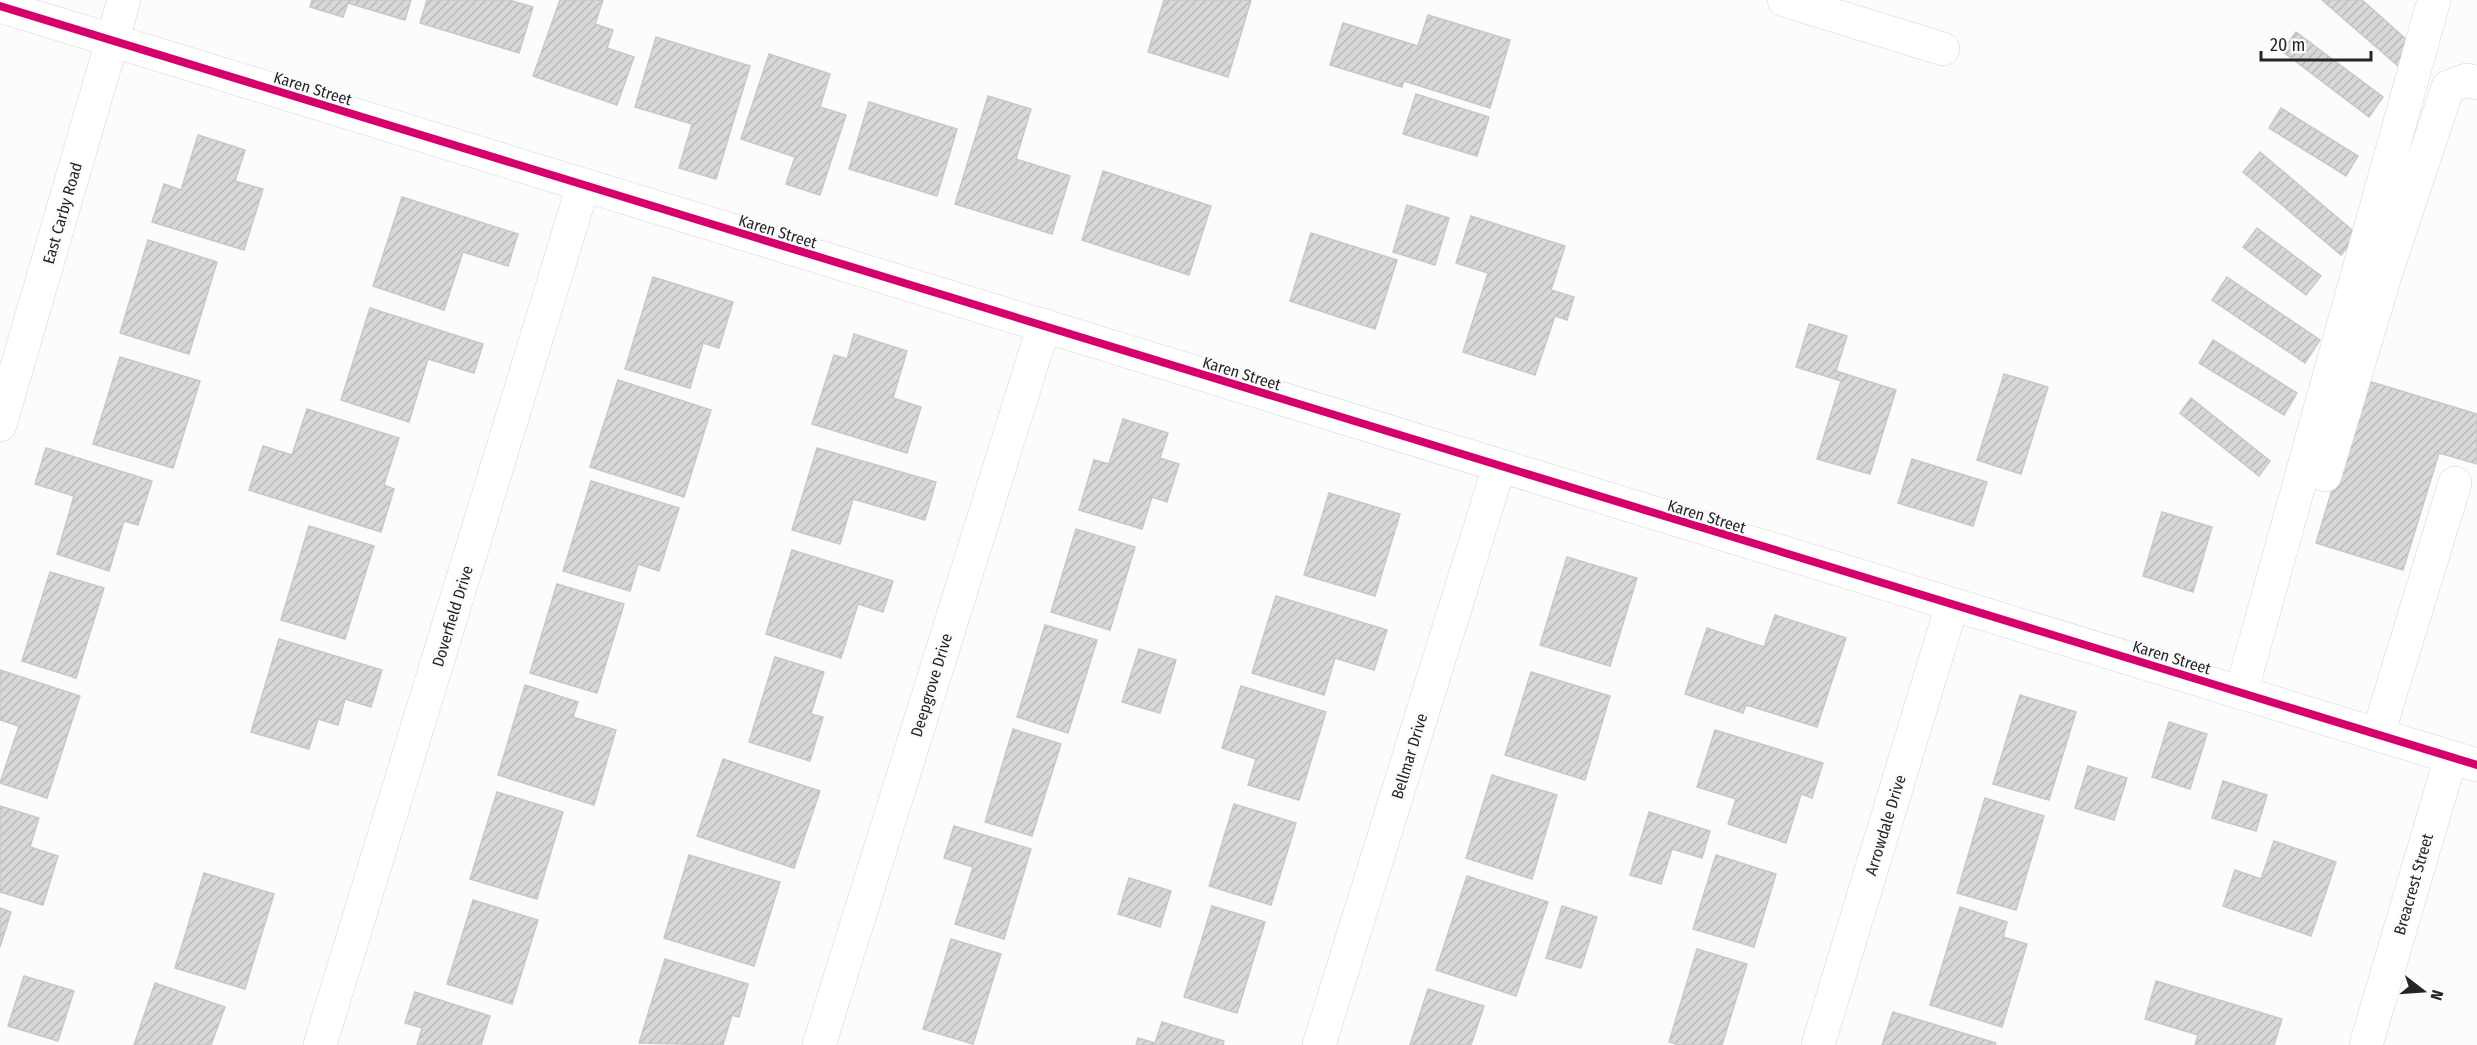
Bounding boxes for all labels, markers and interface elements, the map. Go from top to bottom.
scale bar [2261,24,2370,62]
text: 20 m [2270,34,2305,56]
street label: Karen Street [271,68,355,110]
street label: East Carby Road [39,160,86,266]
street label: Karen Street [736,211,820,253]
street label: Karen Street [1200,353,1284,395]
street label: Karen Street [1665,496,1749,538]
street label: Doverfield Drive [428,563,477,669]
street label: Deepgrove Drive [907,631,956,739]
street label: Karen Street [2130,637,2214,679]
street label: Bellmar Drive [1387,711,1432,801]
street label: Arrowdale Drive [1861,773,1910,878]
street label: Breacrest Street [2390,831,2437,937]
north arrow [2393,961,2453,1021]
text: N [2426,988,2447,1003]

